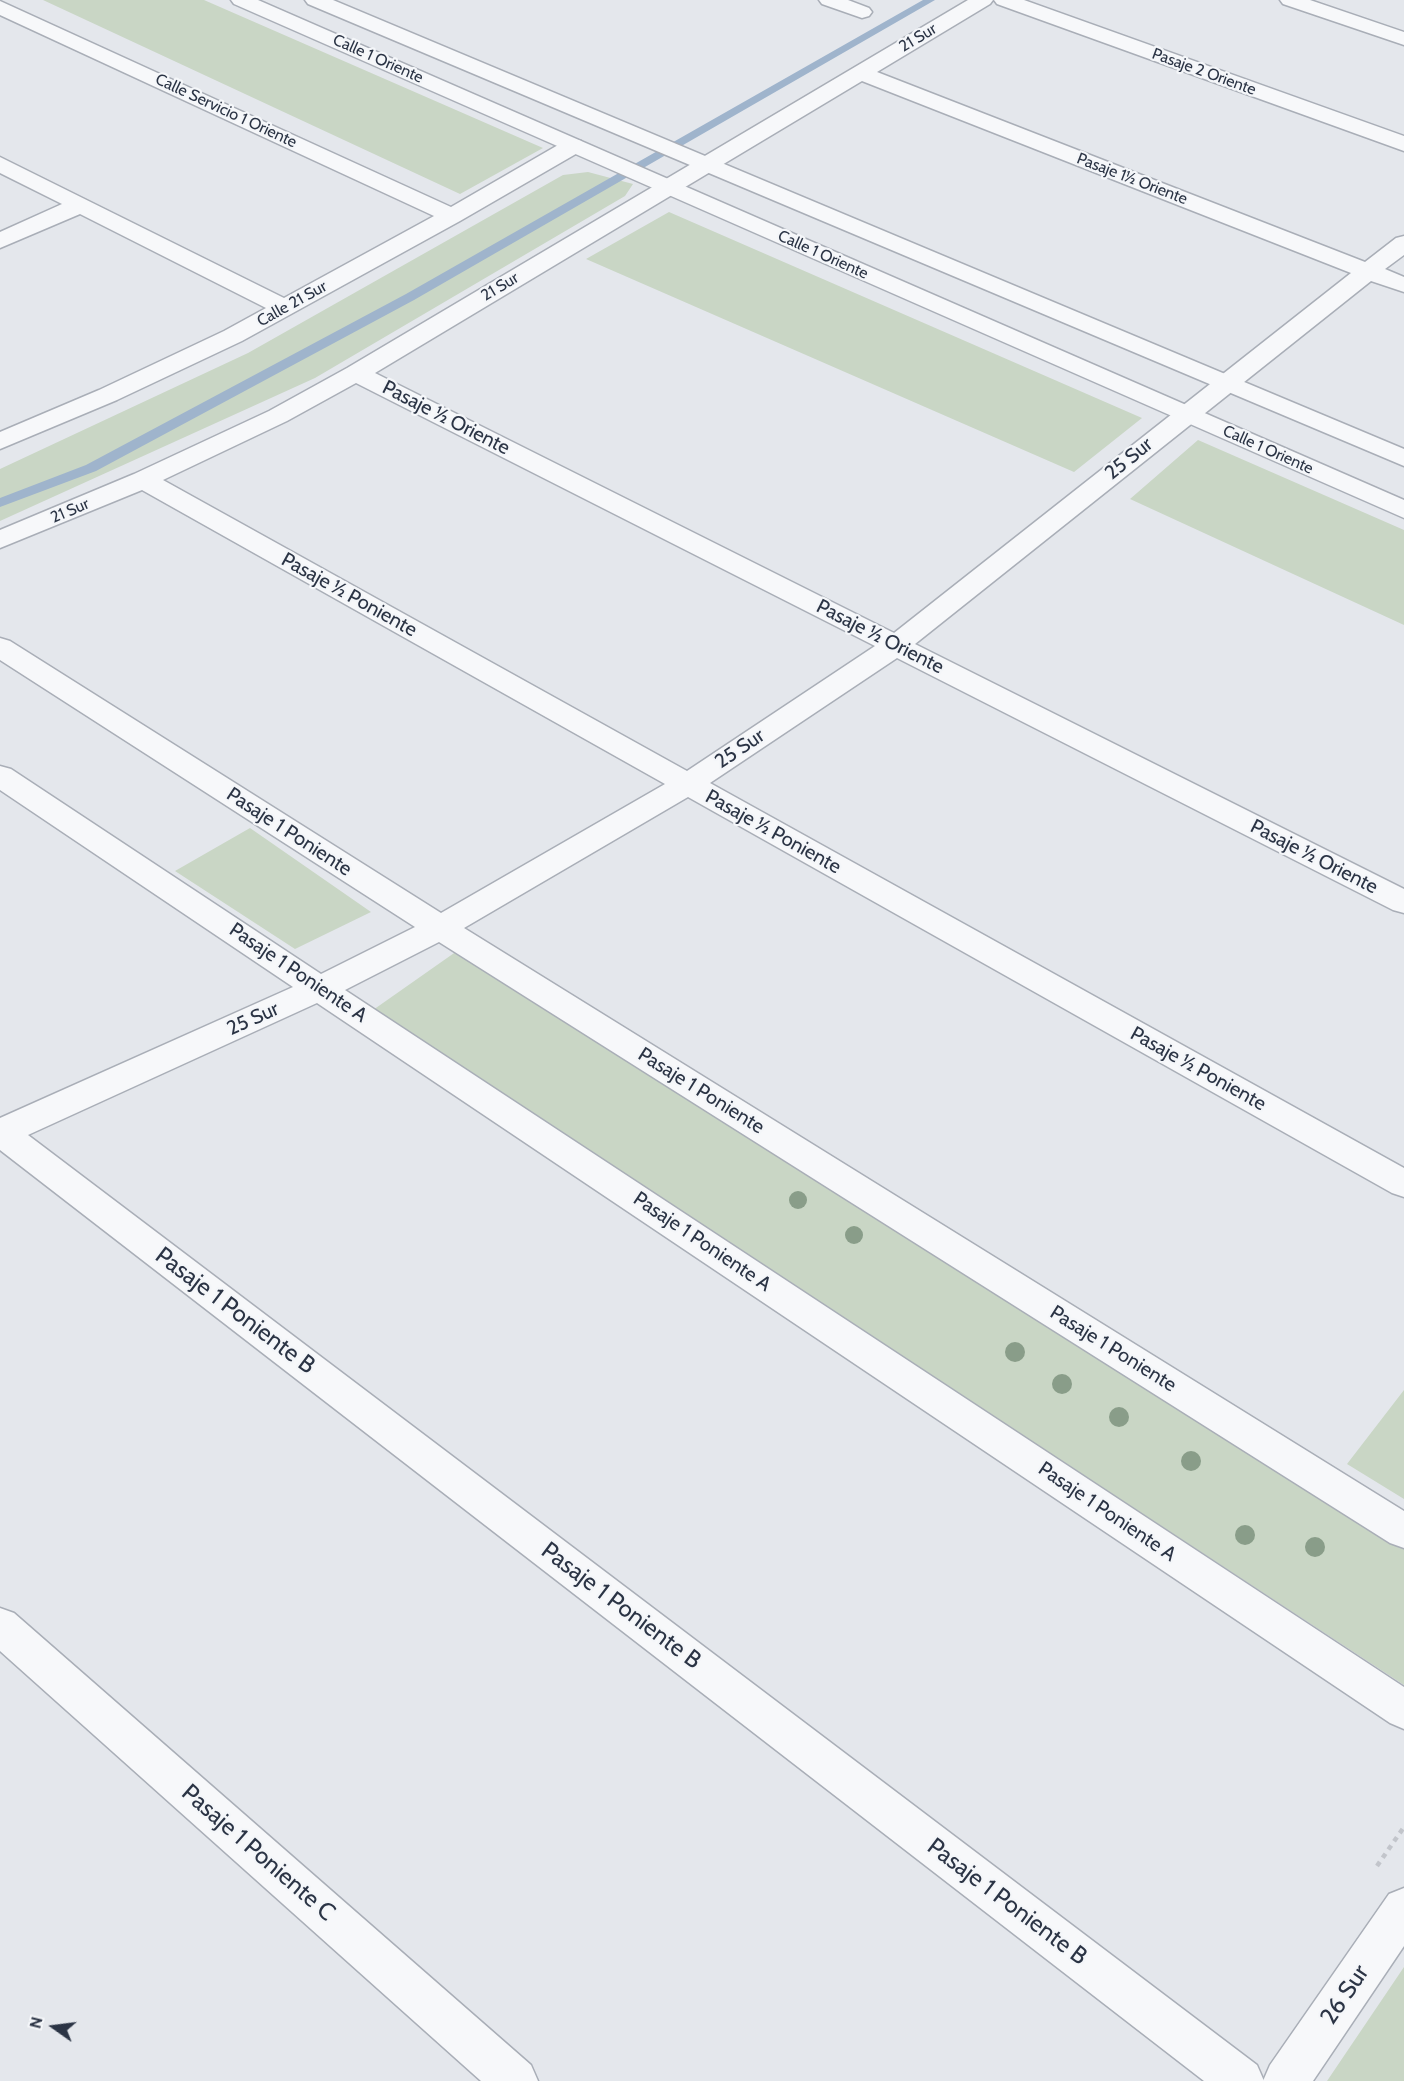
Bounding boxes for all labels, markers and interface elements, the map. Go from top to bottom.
street label: 21 Sur [896,19,940,57]
street label: Calle 1 Oriente [330,31,426,87]
street label: Pasaje 2 Oriente [1149,44,1259,100]
street label: Calle Servicio 1 Oriente [152,70,300,152]
street label: Pasaje 1½ Oriente [1074,149,1190,209]
street label: Calle 1 Oriente [775,227,871,283]
street label: 21 Sur [478,268,522,306]
street label: Calle 21 Sur [254,277,330,331]
street label: Pasaje ½ Oriente [378,376,514,460]
street label: Calle 1 Oriente [1220,422,1316,478]
street label: 25 Sur [1100,433,1158,485]
street label: 21 Sur [48,494,92,528]
street label: Pasaje ½ Poniente [277,548,421,642]
street label: Pasaje ½ Oriente [812,595,948,679]
street label: 25 Sur [711,724,769,774]
street label: Pasaje 1 Poniente [222,783,356,881]
street label: Pasaje ½ Poniente [701,785,845,879]
street label: Pasaje ½ Oriente [1246,815,1382,899]
street label: Pasaje 1 Poniente A [224,918,372,1028]
street label: 25 Sur [223,997,283,1041]
street label: Pasaje ½ Poniente [1126,1022,1270,1116]
street label: Pasaje 1 Poniente [633,1043,769,1139]
street label: Pasaje 1 Poniente A [628,1187,776,1297]
street label: Pasaje 1 Poniente B [149,1241,321,1381]
street label: Pasaje 1 Poniente [1045,1301,1181,1397]
street label: Pasaje 1 Poniente A [1033,1457,1181,1567]
street label: Pasaje 1 Poniente B [535,1536,707,1676]
street label: Pasaje 1 Poniente C [176,1779,340,1927]
street label: Pasaje 1 Poniente B [921,1832,1093,1972]
street label: 26 Sur [1315,1960,1375,2030]
north arrow [24,1997,84,2057]
text: N [25,2015,47,2030]

